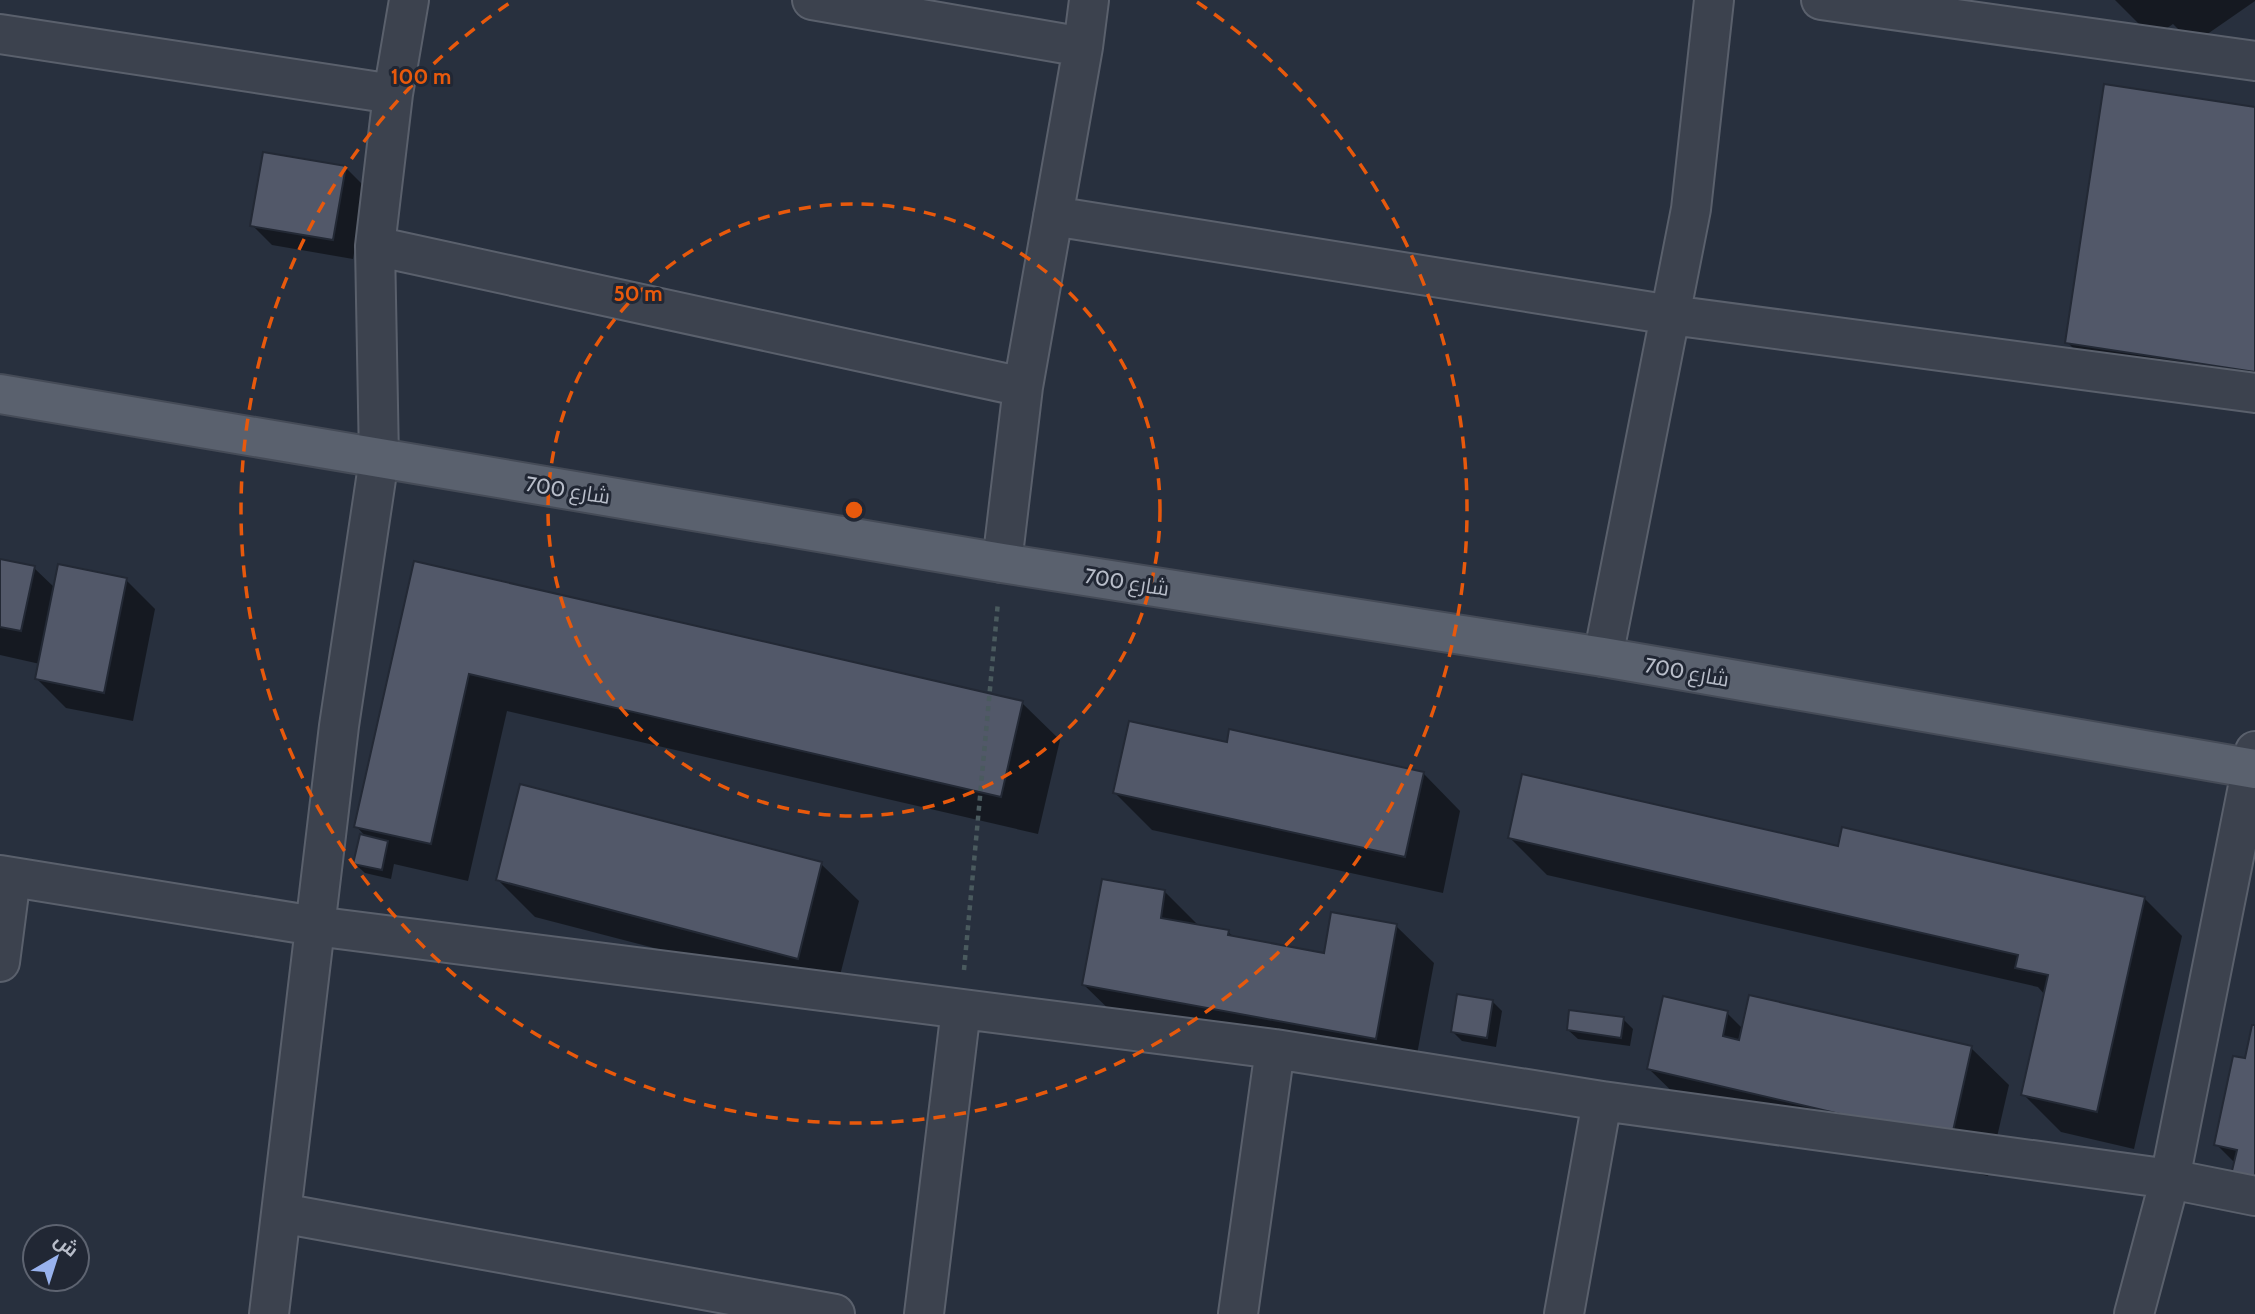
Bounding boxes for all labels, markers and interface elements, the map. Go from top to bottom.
text: 100 m [391,64,451,89]
text: 50 m [613,281,663,306]
street label: شارع 700 [524,471,612,511]
centre of rings [842,498,866,522]
street label: شارع 700 [1083,563,1171,603]
street label: شارع 700 [1643,652,1731,694]
north arrow [21,1223,91,1293]
text: ش [50,1229,83,1262]

